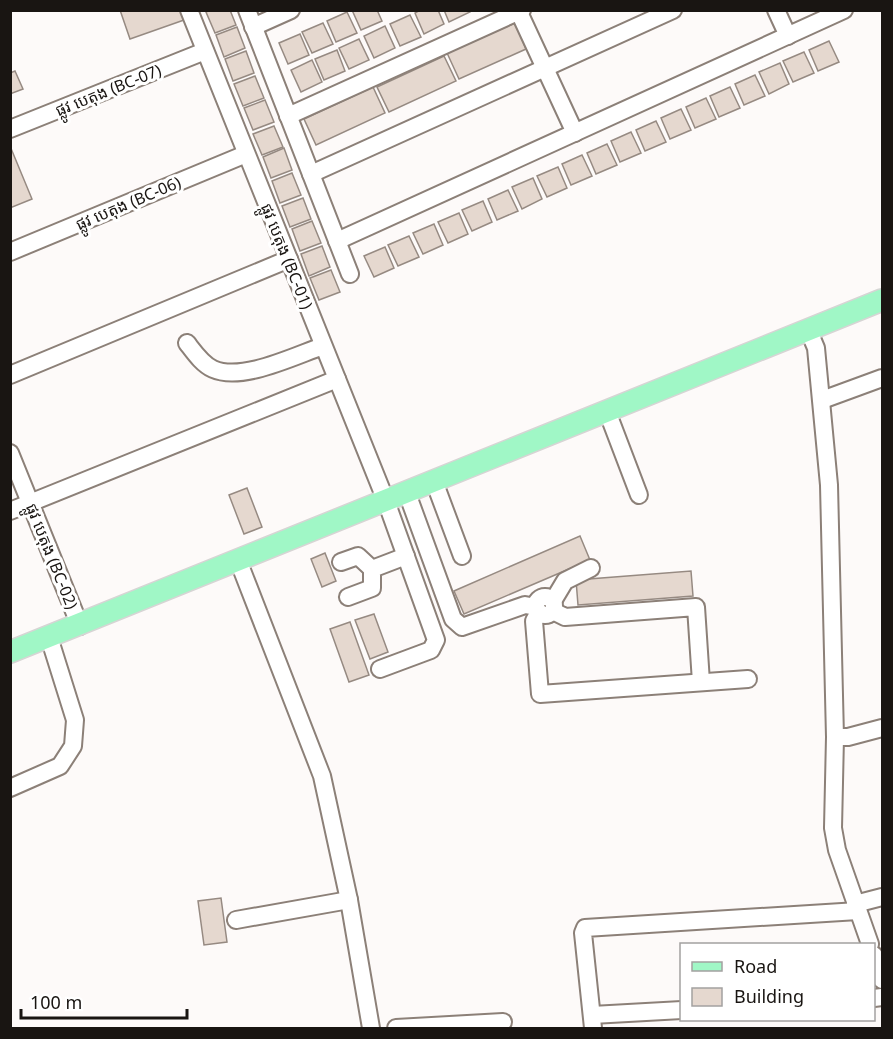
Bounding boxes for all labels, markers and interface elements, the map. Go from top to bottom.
street label: ផ្លូវ បេតុង (BC-07) [52,59,166,125]
street label: ផ្លូវ បេតុង (BC-06) [72,171,186,239]
street label: ផ្លូវ បេតុង (BC-01) [252,200,318,314]
street label: ផ្លូវ បេតុង (BC-02) [17,500,83,614]
legend [680,943,875,1021]
text: Road [734,954,777,978]
scale bar [21,982,188,1020]
text: Building [734,984,804,1008]
text: 100 m [30,990,82,1014]

